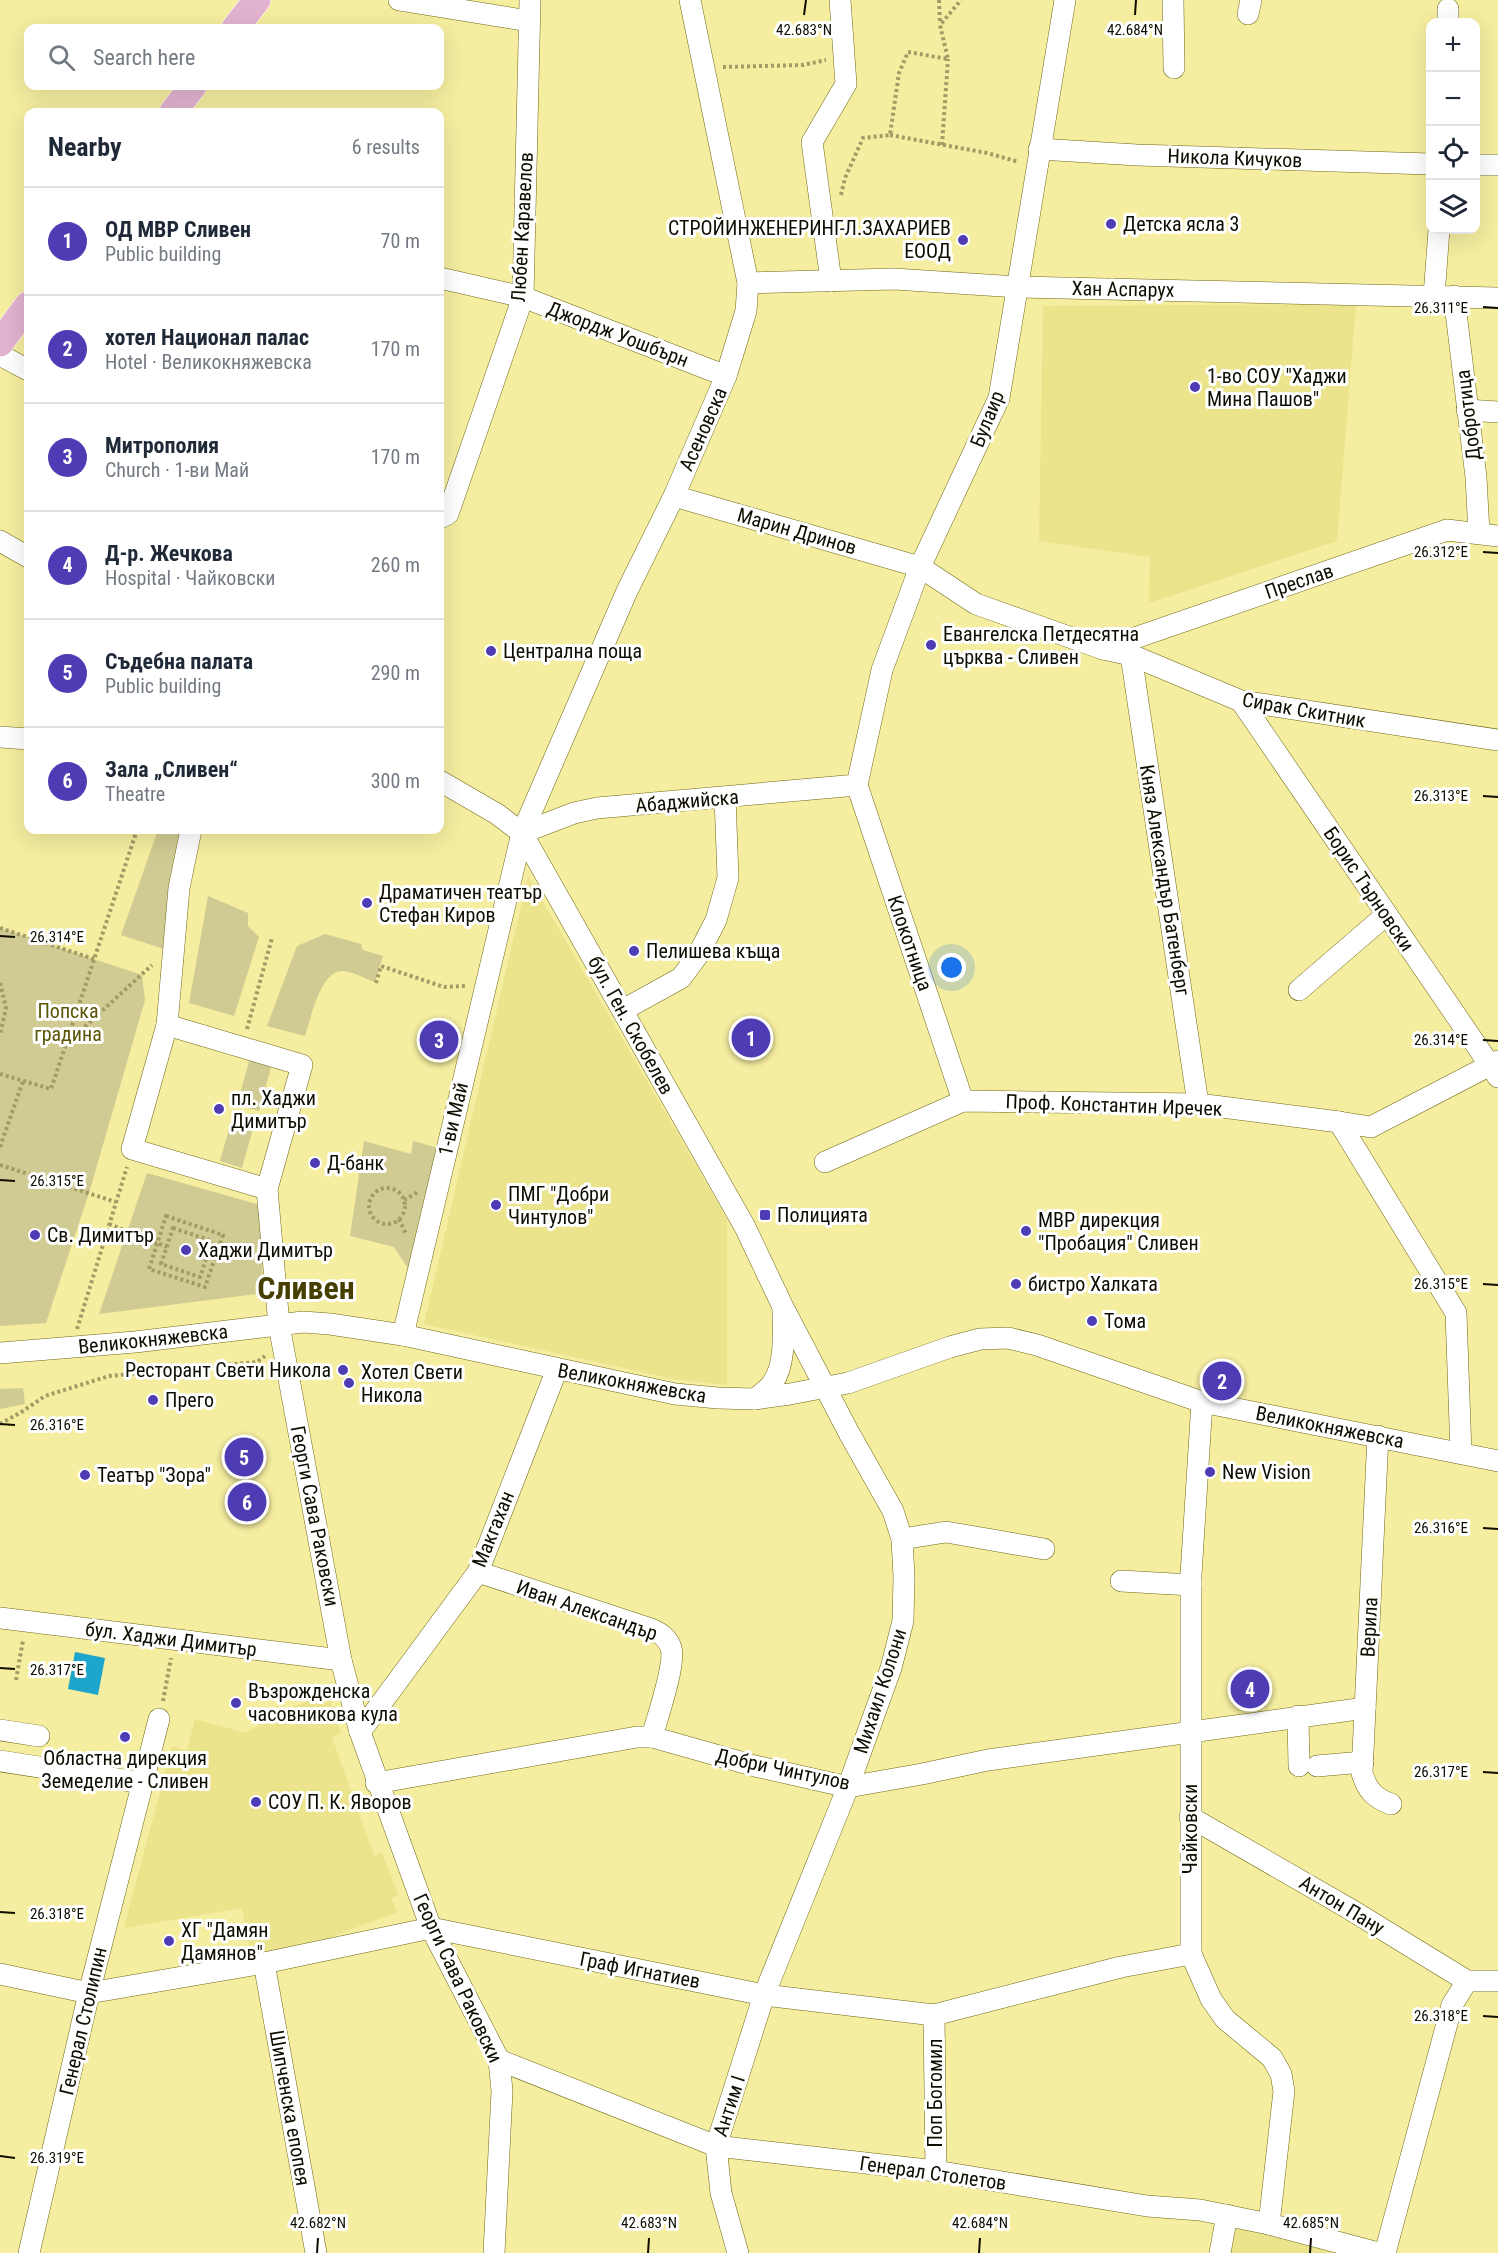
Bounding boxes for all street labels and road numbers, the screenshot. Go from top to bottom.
street label: Никола Кичуков [1167,144,1303,172]
street label: Любен Каравелов [506,151,538,303]
street label: Хан Аспарух [1071,276,1175,302]
street label: Джордж Уошбърн [544,296,692,372]
street label: Добротица [1451,368,1485,462]
street label: Асеновска [674,384,732,474]
street label: Булаир [965,387,1009,451]
street label: Марин Дринов [735,503,859,559]
street label: Преслав [1262,558,1336,604]
street label: Сирак Скитник [1240,687,1368,733]
street label: Княз Александър Батенберг [1135,763,1195,998]
street label: Абаджийска [634,785,740,817]
street label: Борис Търновски [1319,822,1419,956]
street label: Клокотница [882,892,938,994]
street label: бул. Ген. Скобелев [583,952,679,1098]
street label: 1-ви Май [433,1080,473,1158]
street label: Проф. Константин Иречек [1005,1089,1223,1121]
street label: Великокняжевска [77,1319,229,1359]
street label: Великокняжевска [556,1358,708,1408]
street label: Великокняжевска [1254,1401,1406,1453]
street label: Георги Сава Раковски [286,1424,344,1608]
street label: Макгахан [467,1487,519,1571]
street label: Иван Александър [513,1575,661,1645]
street label: Верила [1355,1596,1383,1658]
street label: бул. Хаджи Димитър [84,1617,258,1661]
street label: Михаил Колони [848,1625,912,1757]
street label: Добри Чинтулов [714,1743,852,1795]
street label: Чайковски [1178,1784,1202,1874]
street label: Антон Пану [1295,1870,1389,1940]
street label: Георги Сава Раковски [408,1890,508,2066]
street label: Генерал Столипин [54,1945,112,2097]
street label: Граф Игнатиев [578,1947,702,1993]
street label: Шипченска епопея [264,2028,316,2188]
street label: Поп Богомил [923,2039,947,2147]
street label: Антим I [708,2072,750,2140]
street label: Генерал Столетов [858,2151,1008,2195]

